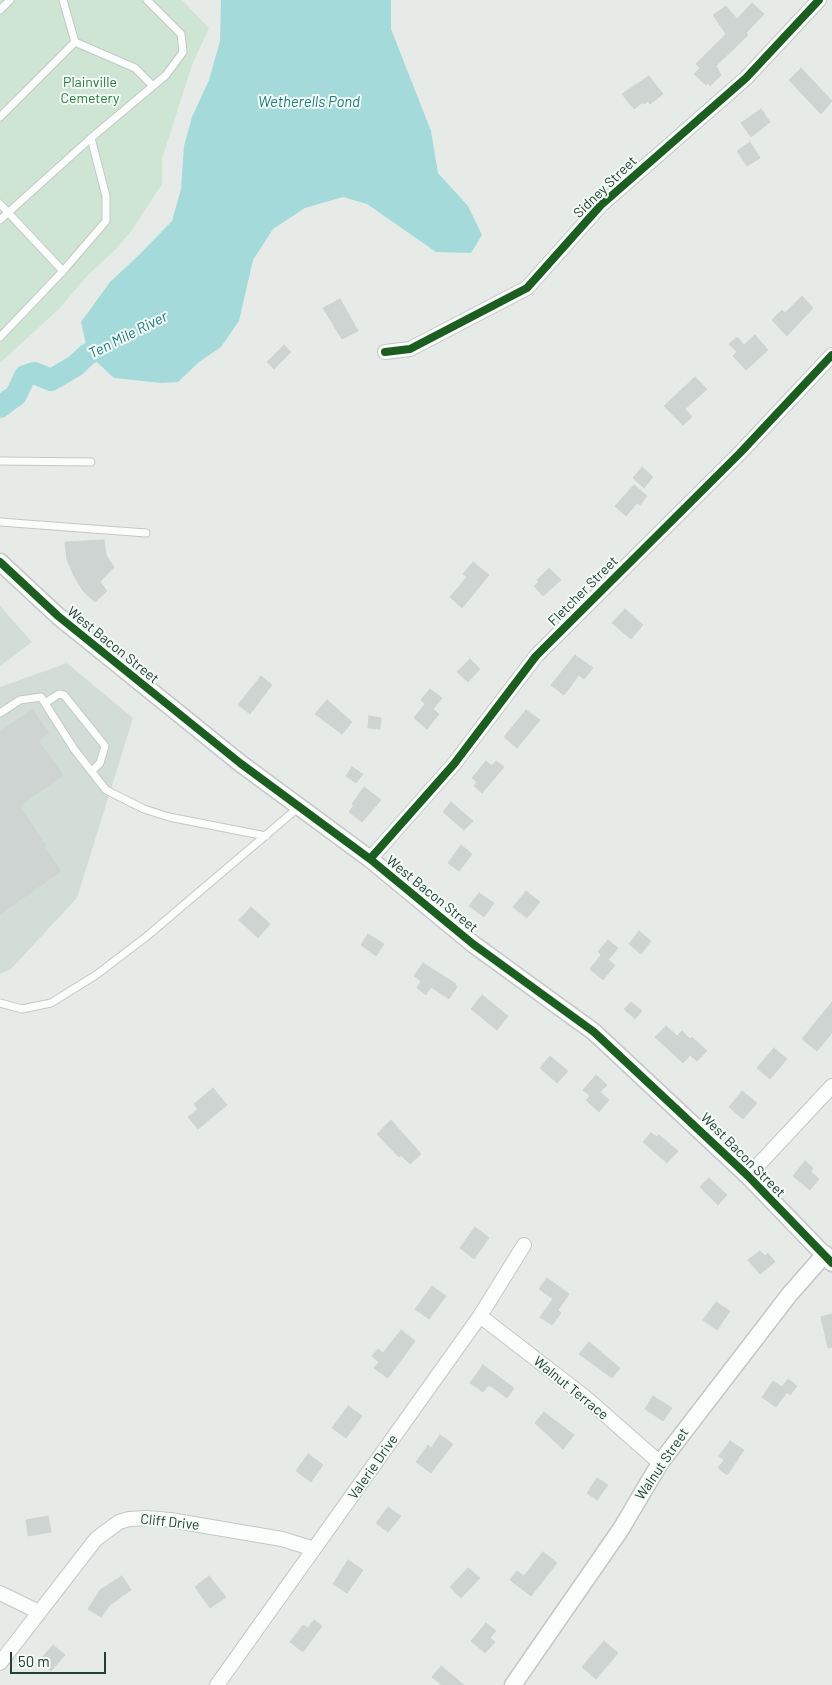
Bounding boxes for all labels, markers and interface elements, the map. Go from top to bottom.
park label: Plainville Cemetery [60,74,120,106]
water label: Wetherells Pond [258,93,360,111]
street label: Sidney Street [570,153,640,221]
water label: Ten Mile River [86,307,170,363]
street label: Fletcher Street [545,553,621,629]
street label: West Bacon Street [64,603,162,687]
street label: West Bacon Street [383,852,481,936]
street label: West Bacon Street [697,1109,789,1201]
street label: Walnut Terrace [530,1353,612,1423]
street label: Walnut Street [632,1425,692,1503]
street label: Valerie Drive [344,1431,402,1503]
street label: Cliff Drive [140,1511,200,1533]
scale bar [12,1642,109,1674]
text: 50 m [18,1652,50,1670]

